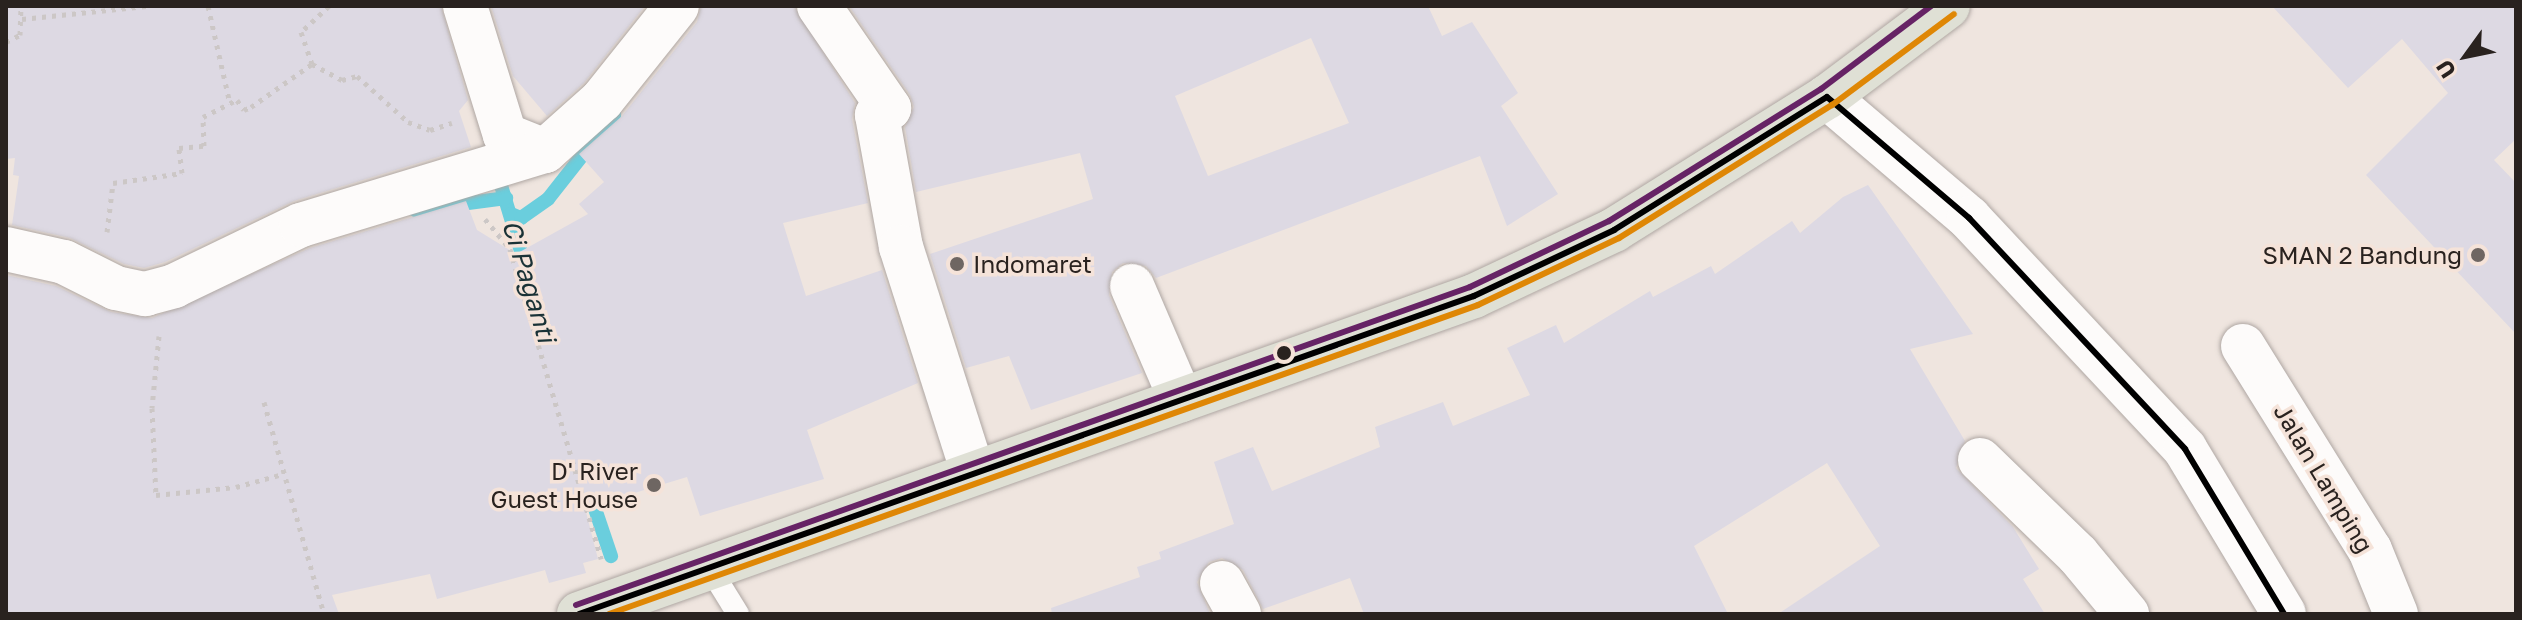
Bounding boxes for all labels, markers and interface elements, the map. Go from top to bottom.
north arrow [2426,16,2506,96]
text: U [2430,55,2461,83]
water label: Ci Paganti [496,216,562,346]
place label: SMAN 2 Bandung [2263,241,2462,269]
marker: SMAN 2 Bandung [2469,246,2487,264]
place label: Indomaret [973,250,1092,278]
marker: Indomaret [948,255,966,273]
unlabelled marker [1276,345,1292,361]
street label: Jalan Lamping [2268,398,2380,558]
place label: D' River Guest House [491,457,638,513]
marker: D' River Guest House [645,476,663,494]

